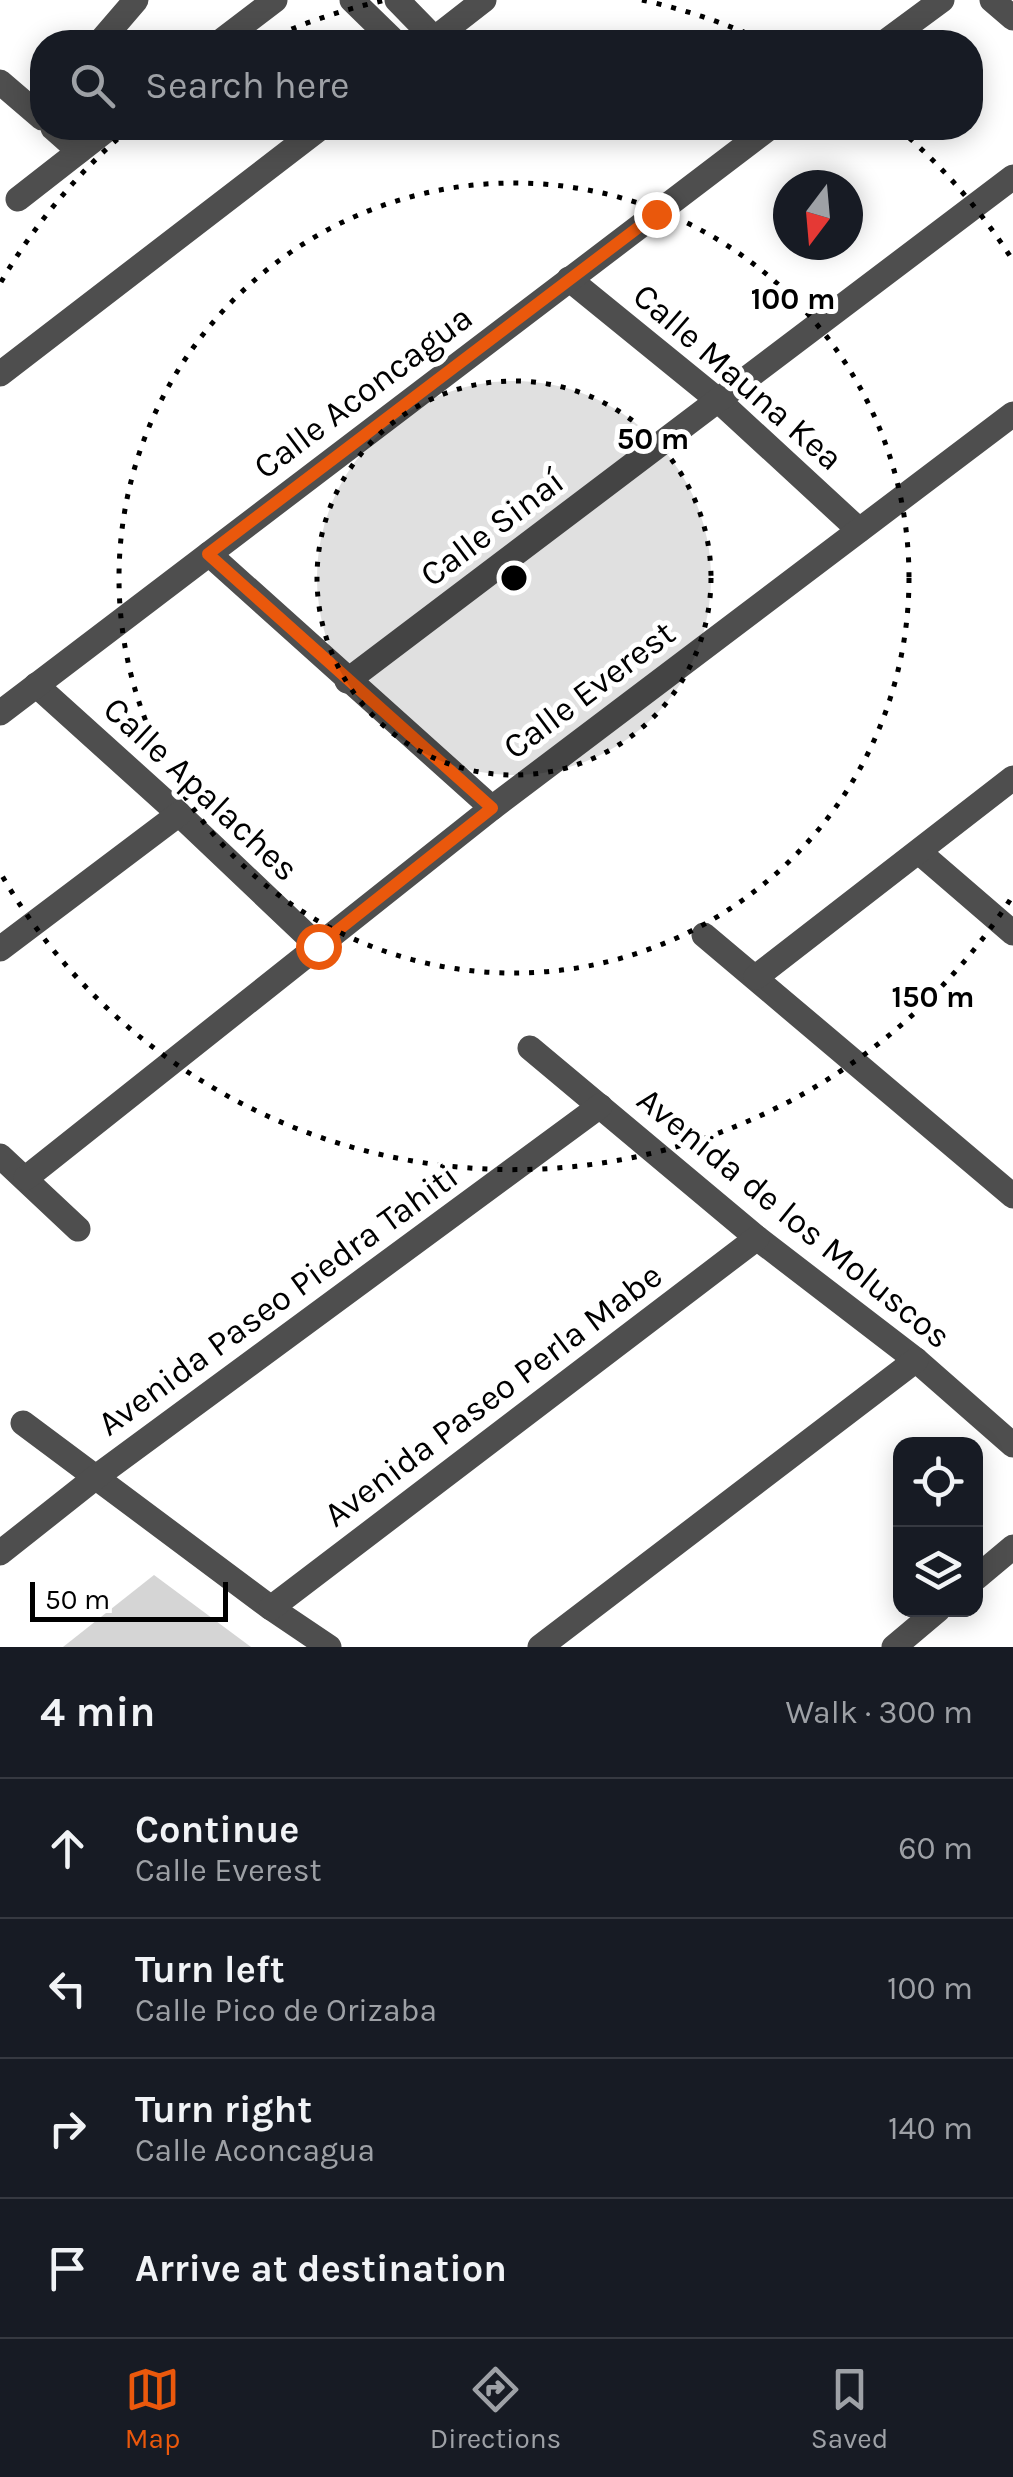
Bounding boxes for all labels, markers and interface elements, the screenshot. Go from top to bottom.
search box [30,30,983,140]
icon: search [65,58,120,113]
text: Search here [145,63,349,108]
north arrow [773,170,863,260]
route end [634,192,680,238]
street label: Calle Mauna Kea [625,275,851,479]
text: 100 m [751,281,835,317]
street label: Calle Aconcagua [246,297,480,487]
text: 50 m [617,421,689,457]
street label: Calle Sinaí [412,460,572,595]
centre of rings [496,560,532,596]
street label: Calle Everest [495,612,683,768]
street label: Calle Apalaches [95,688,307,890]
route start [296,924,342,970]
text: 150 m [891,979,975,1015]
street label: Avenida de los Moluscos [629,1079,959,1357]
street label: Avenida Paseo Piedra Tahiti [90,1156,466,1444]
street label: Avenida Paseo Perla Mabe [316,1255,670,1535]
map controls [893,1437,983,1617]
button: locate [893,1437,983,1527]
button: layers [893,1527,983,1617]
scale bar [30,1577,228,1622]
text: 50 m [45,1583,110,1616]
text: 4 min [40,1687,155,1737]
text: Walk · 300 m [785,1694,973,1731]
text: Continue [135,1807,299,1852]
icon: ahead [40,1821,95,1876]
text: 60 m [898,1830,973,1867]
text: Calle Everest [135,1852,322,1889]
text: Turn left [135,1947,285,1992]
icon: left [40,1961,95,2016]
text: 100 m [887,1970,973,2007]
text: Calle Pico de Orizaba [135,1992,437,2029]
text: Turn right [135,2087,312,2132]
icon: right [40,2101,95,2156]
text: 140 m [888,2110,973,2147]
text: Calle Aconcagua [135,2132,375,2169]
icon: arrive [40,2241,95,2296]
text: Arrive at destination [135,2246,507,2291]
tab: Map [125,2362,180,2455]
tab: Directions [430,2362,561,2455]
tab: Saved [811,2362,888,2455]

